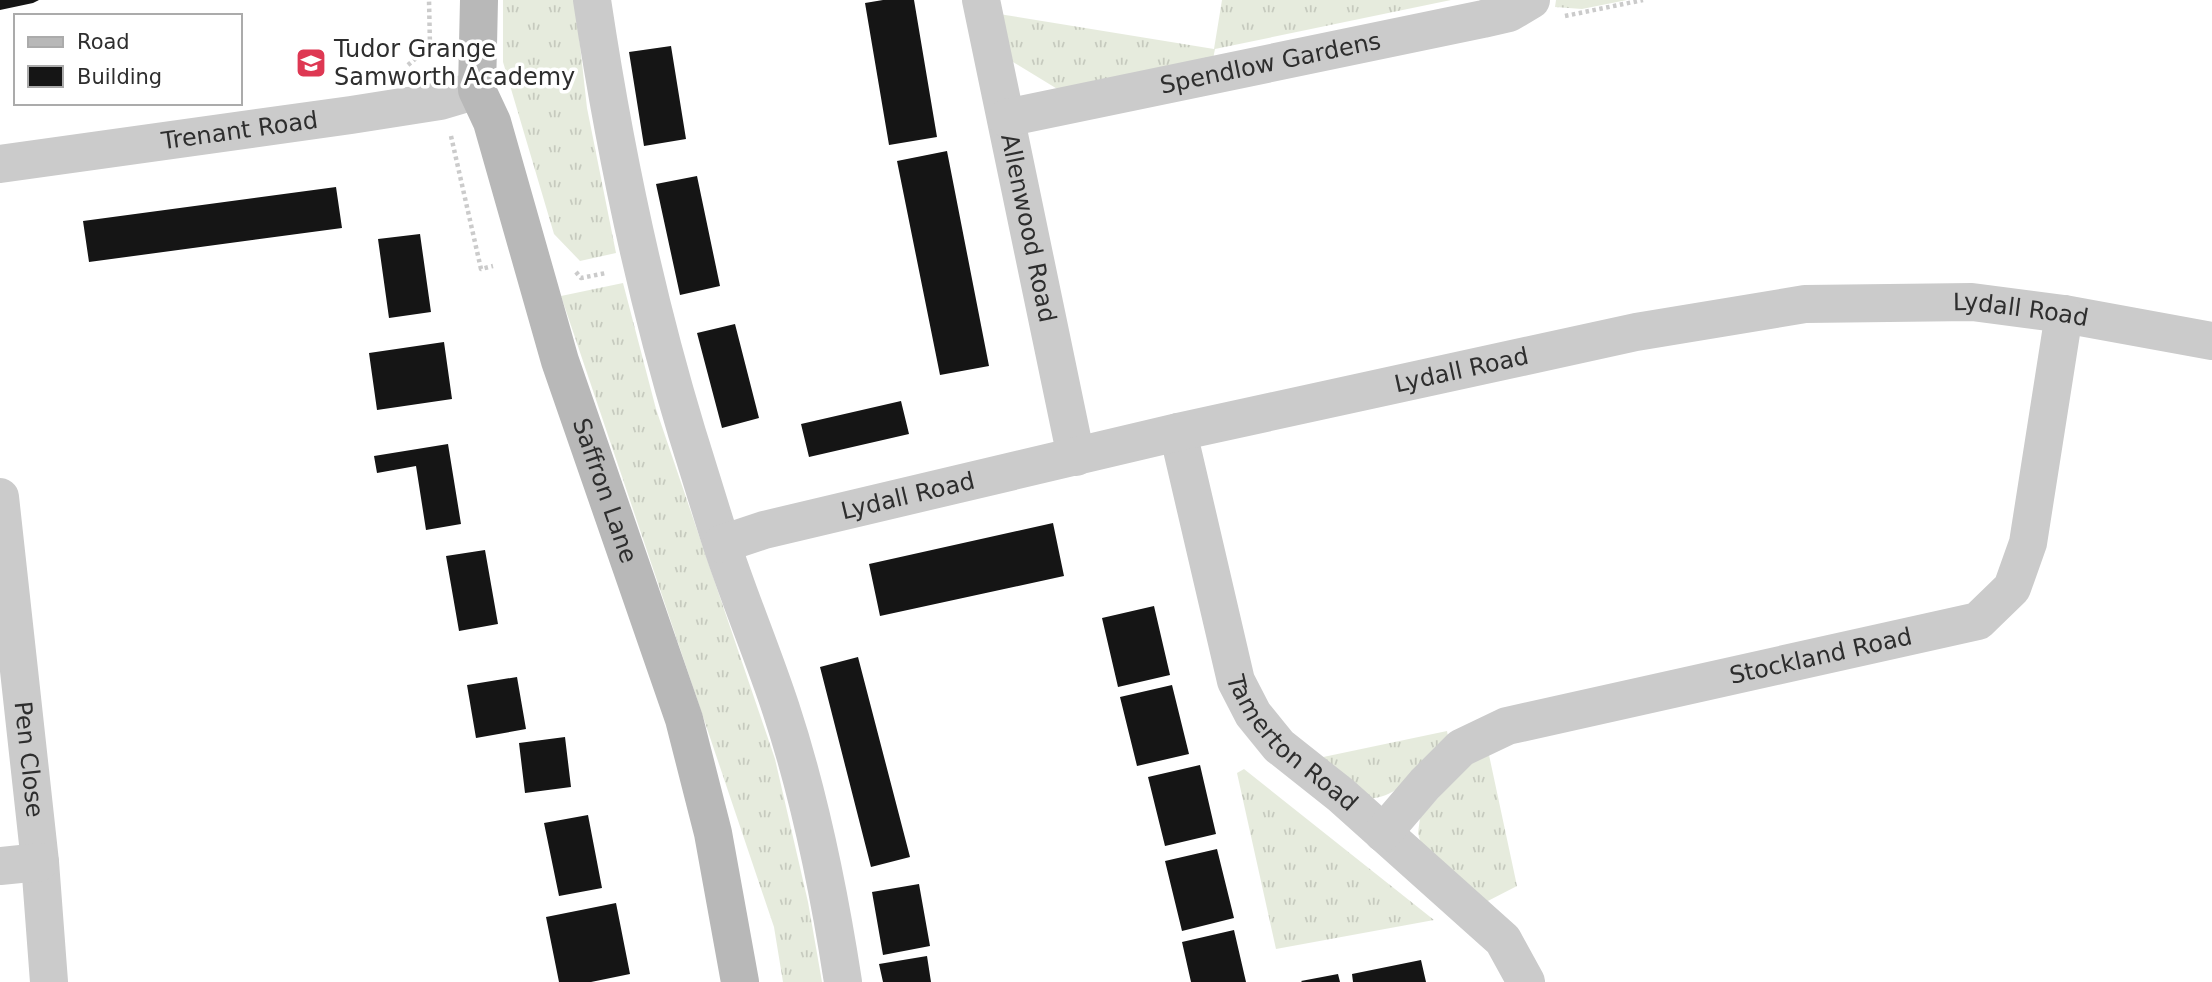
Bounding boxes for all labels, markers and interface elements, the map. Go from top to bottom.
legend [14,14,242,105]
street label: Spendlow Gardens [1157,27,1383,100]
text: Road [77,30,130,54]
place label: Tudor Grange Samworth Academy [333,35,575,91]
school or university icon: Tudor Grange Samworth Academy [294,46,328,80]
text: Building [77,65,162,89]
street label: Trenant Road [159,106,320,155]
street label: Allenwood Road [995,131,1062,325]
street label: Lydall Road [1953,288,2091,332]
street label: Lydall Road [1392,342,1531,398]
street label: Saffron Lane [567,414,643,567]
street label: Lydall Road [838,467,977,525]
street label: Stockland Road [1727,622,1915,690]
street label: Tamerton Road [1221,671,1363,817]
street label: Pen Close [8,700,49,819]

